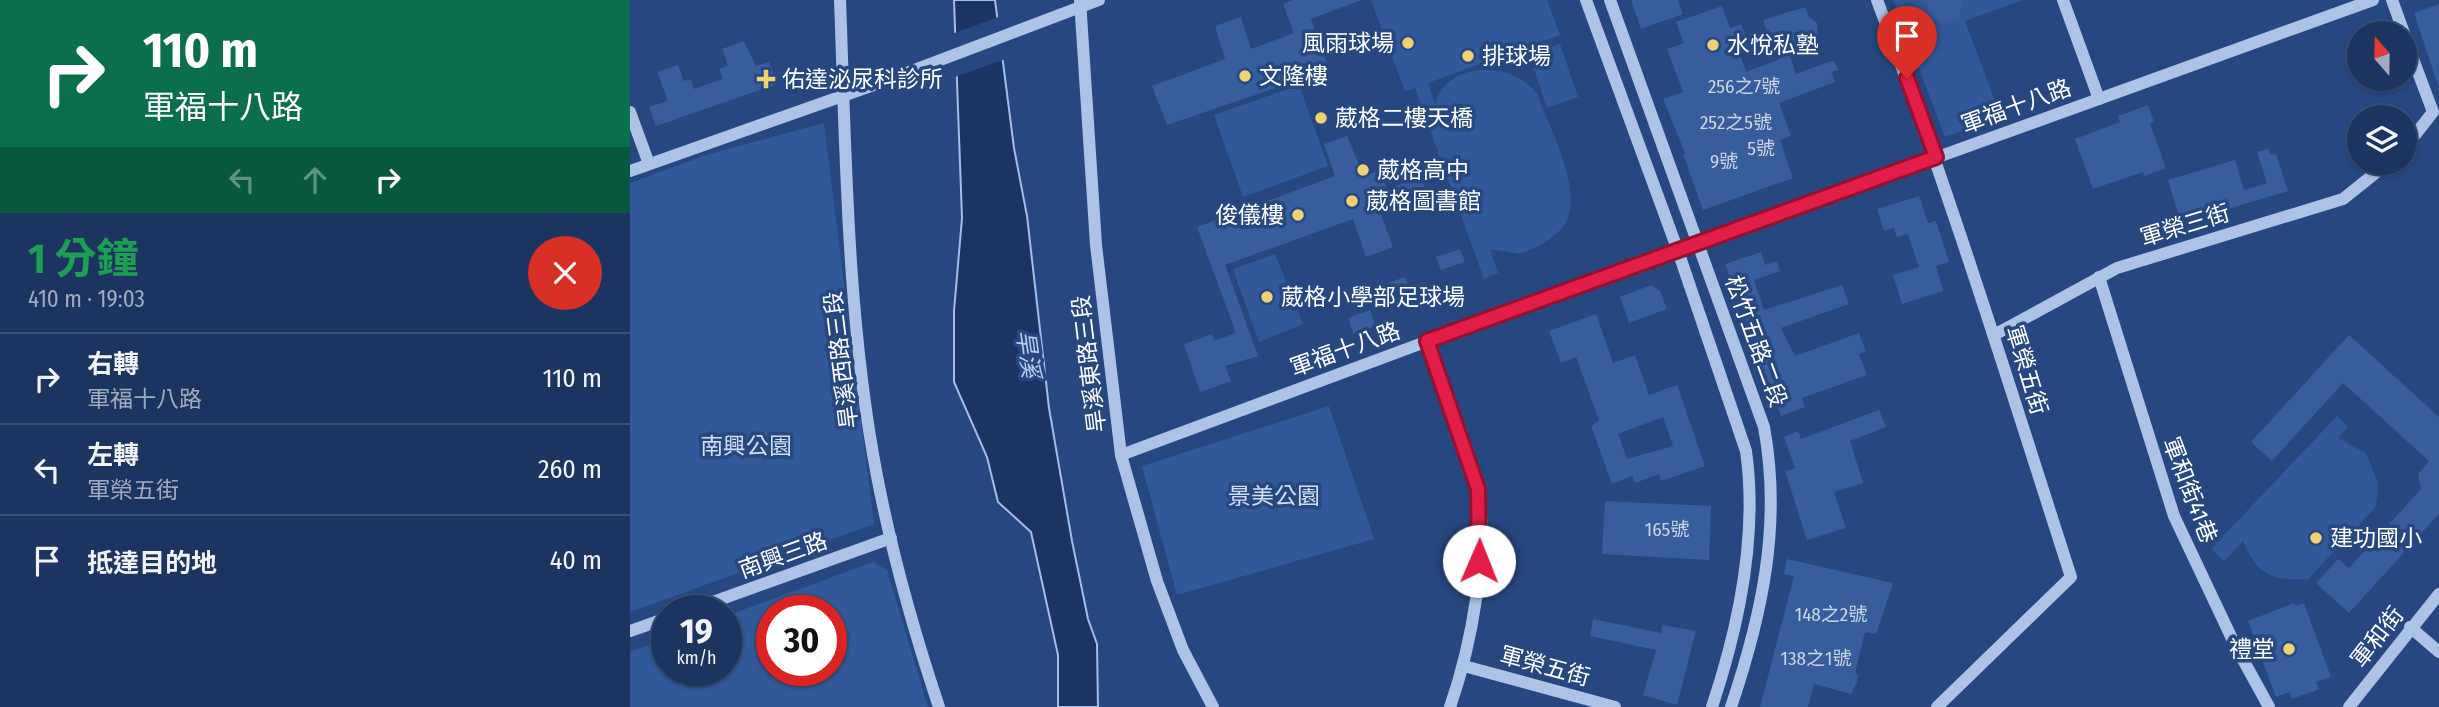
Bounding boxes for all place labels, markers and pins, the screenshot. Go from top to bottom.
pin [1877,6,1937,78]
place label: 風雨球場 [1302,29,1394,57]
place label: 水悅私塾 [1727,31,1819,59]
marker: 風雨球場 [1400,35,1416,51]
marker: 水悅私塾 [1705,37,1721,53]
place label: 排球場 [1482,42,1551,70]
marker: 排球場 [1460,48,1476,64]
place label: 文隆樓 [1259,62,1328,90]
place label: 佑達泌尿科診所 [782,65,943,93]
marker: 文隆樓 [1237,68,1253,84]
marker: 佑達泌尿科診所 [756,69,776,89]
place label: 葳格二樓天橋 [1335,104,1473,132]
marker: 葳格二樓天橋 [1313,110,1329,126]
place label: 葳格高中 [1377,156,1469,184]
marker: 葳格高中 [1355,162,1371,178]
place label: 葳格圖書館 [1366,187,1481,215]
marker: 葳格圖書館 [1344,193,1360,209]
place label: 俊儀樓 [1215,201,1284,229]
marker: 俊儀樓 [1290,207,1306,223]
place label: 葳格小學部足球場 [1281,283,1465,311]
marker: 葳格小學部足球場 [1259,289,1275,305]
place label: 建功國小 [2330,524,2422,552]
marker: 建功國小 [2308,530,2324,546]
place label: 禮堂 [2229,635,2275,663]
marker: 禮堂 [2281,641,2297,657]

